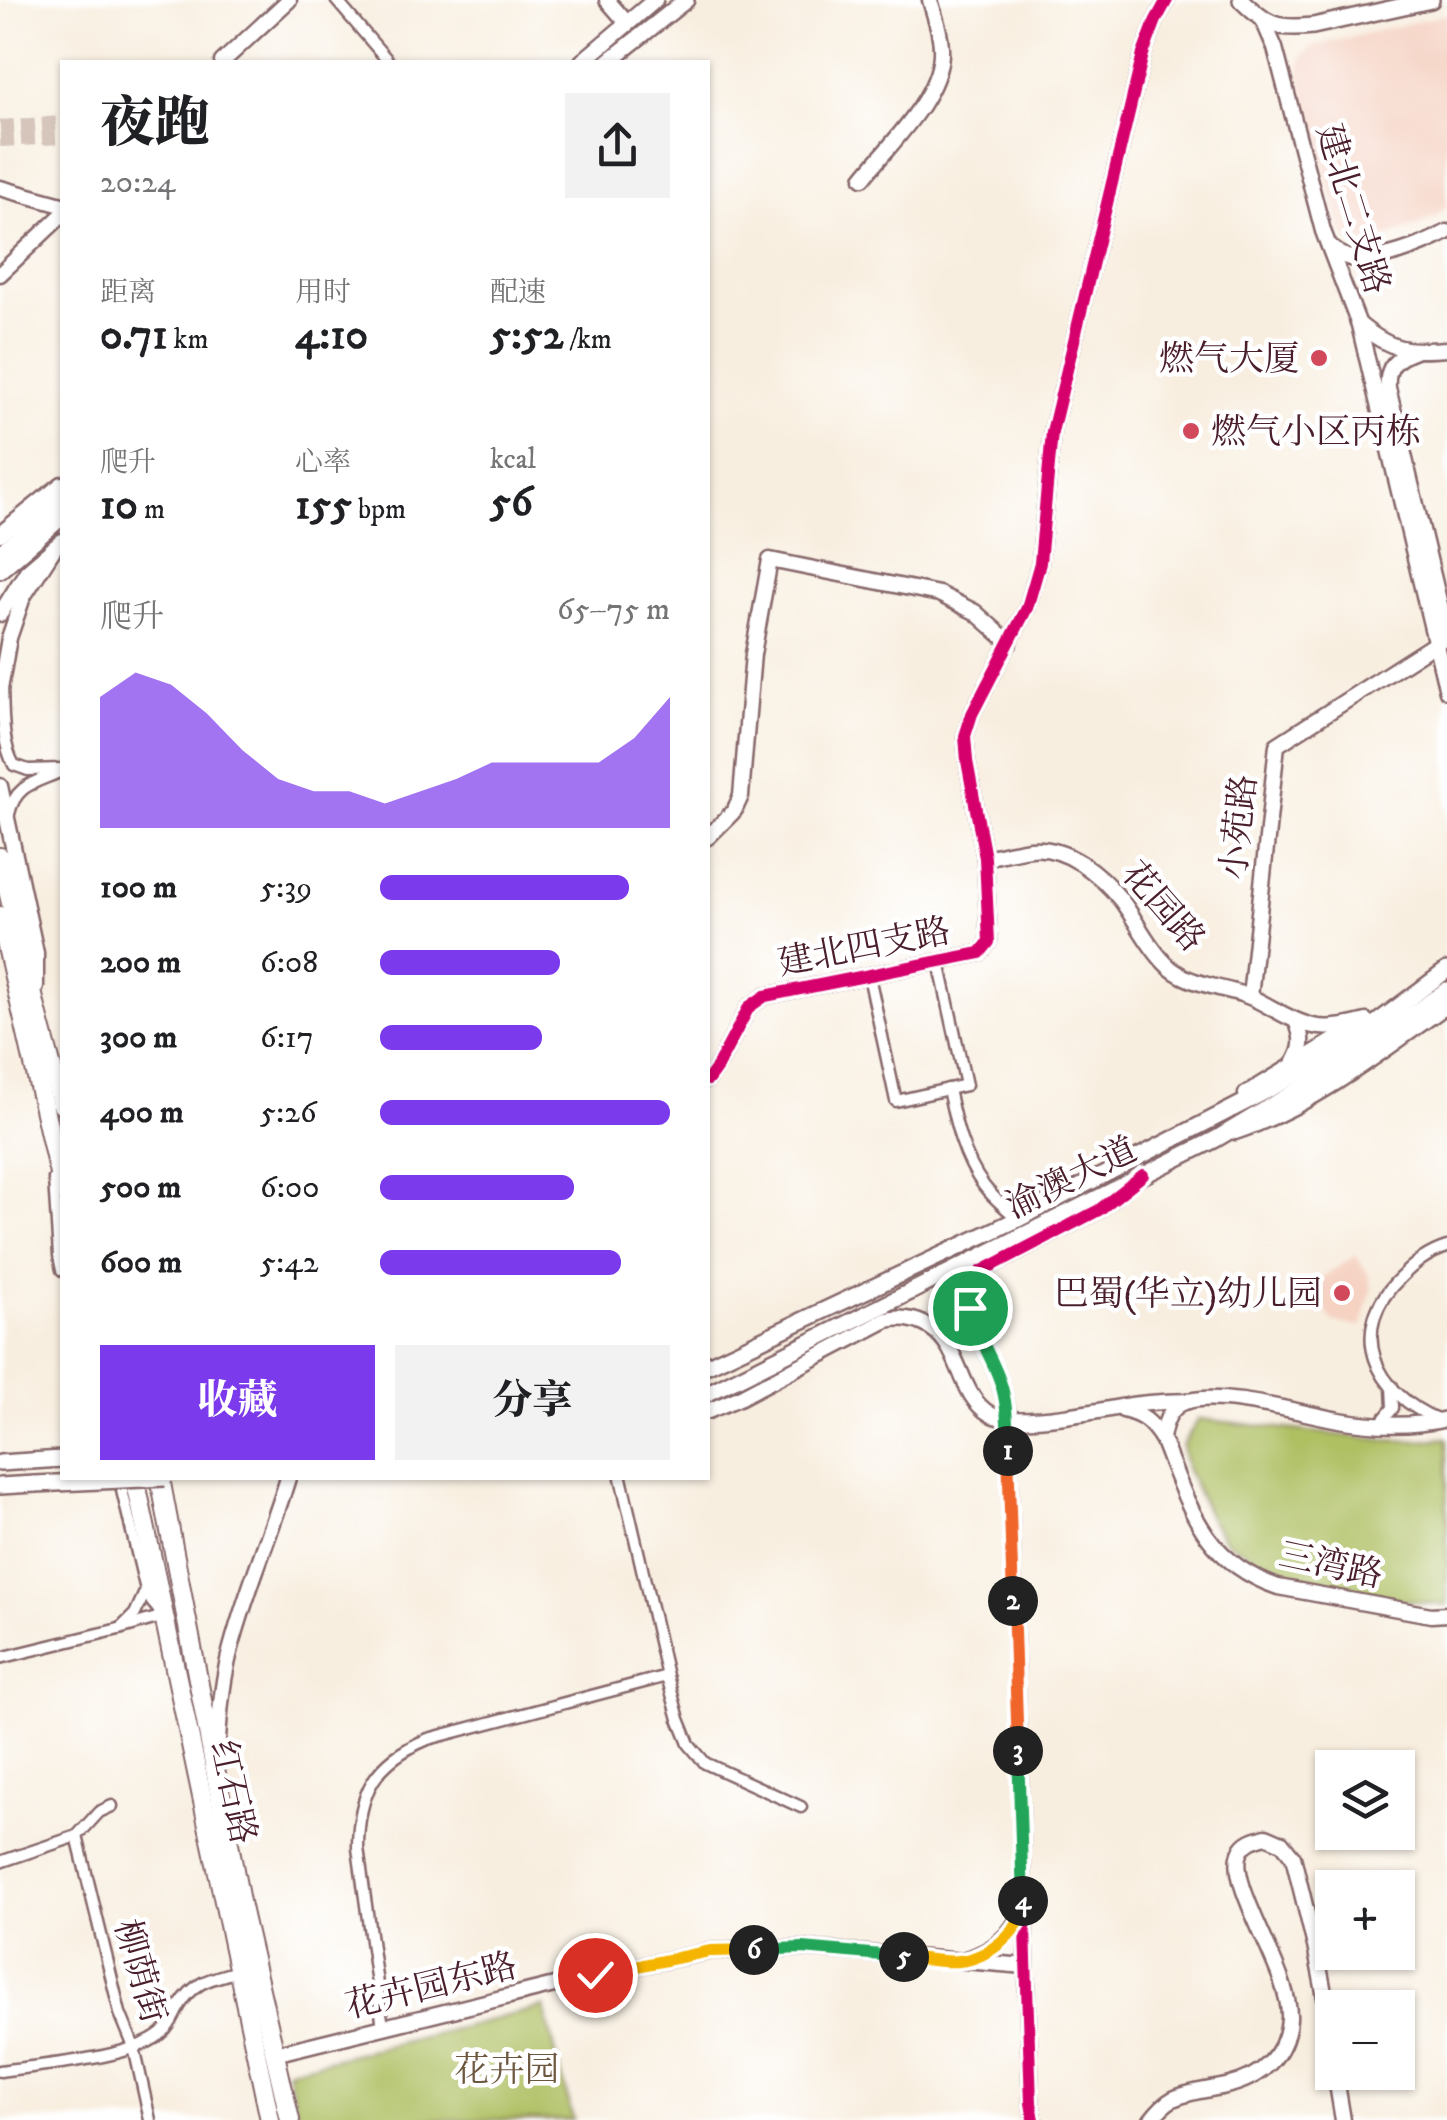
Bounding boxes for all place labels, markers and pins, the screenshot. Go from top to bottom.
place label: 燃气大厦 [1159,338,1299,382]
marker: 燃气大厦 [1308,347,1330,369]
place label: 燃气小区丙栋 [1211,411,1421,455]
marker: 燃气小区丙栋 [1180,420,1202,442]
pin [928,1266,1013,1351]
place label: 巴蜀(华立)幼儿园 [1054,1273,1322,1317]
marker: 巴蜀(华立)幼儿园 [1331,1282,1353,1304]
pin: 1 [983,1426,1033,1476]
pin: 2 [988,1576,1038,1626]
pin: 3 [993,1726,1043,1776]
pin: 4 [998,1876,1048,1926]
pin: 6 [729,1925,779,1975]
pin: 5 [879,1932,929,1982]
pin [553,1933,638,2018]

